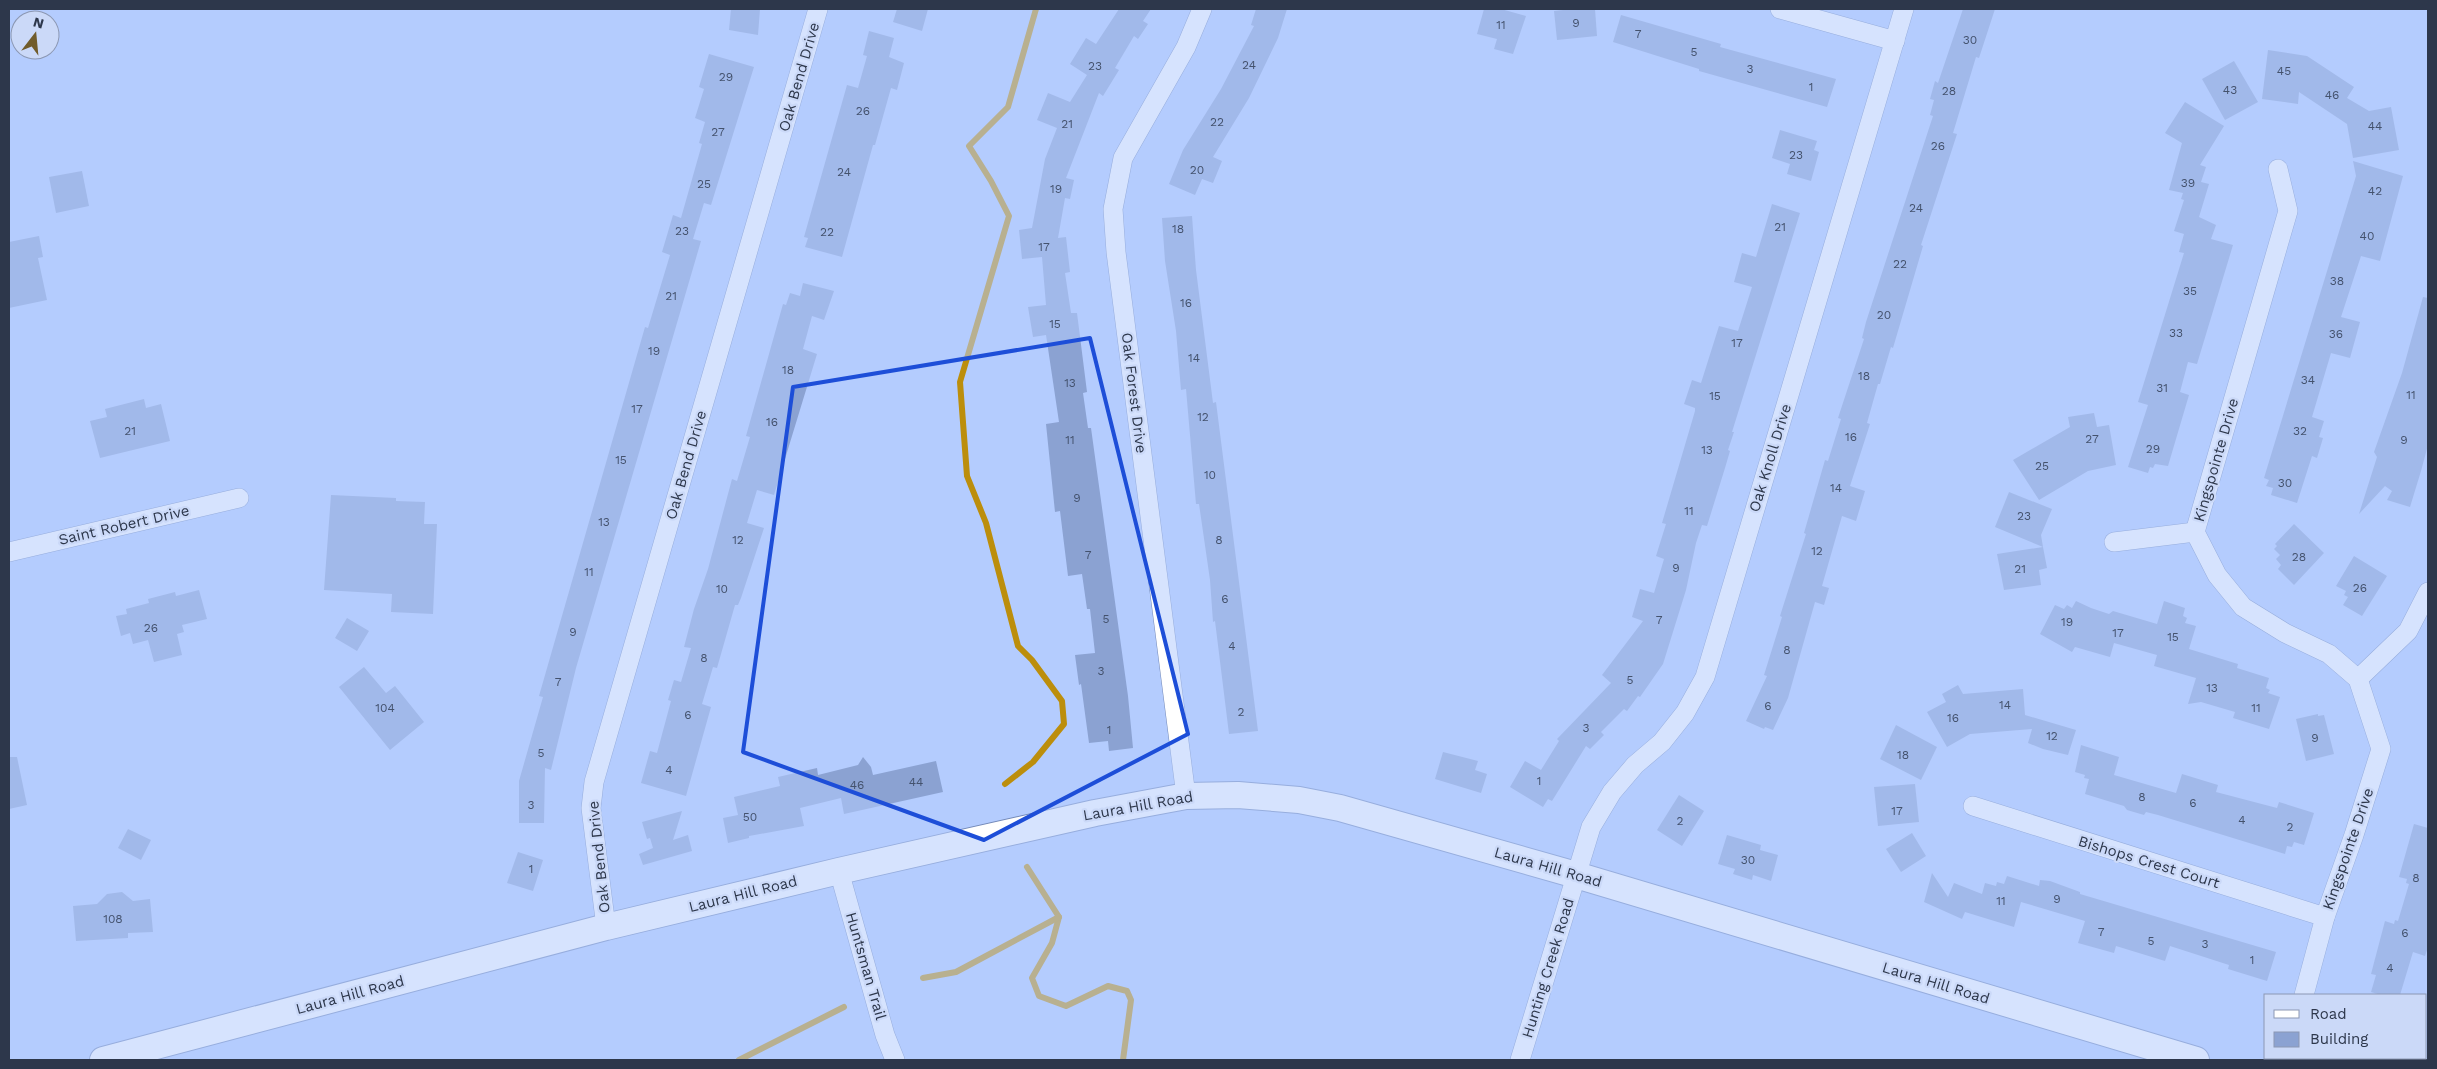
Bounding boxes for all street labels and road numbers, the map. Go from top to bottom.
street label: Oak Bend Drive [775,20,823,134]
street label: Oak Forest Drive [1118,332,1150,454]
street label: Kingspointe Drive [2190,396,2242,524]
street label: Oak Knoll Drive [1745,402,1795,514]
street label: Oak Bend Drive [662,408,710,522]
street label: Saint Robert Drive [57,501,191,549]
street label: Kingspointe Drive [2319,786,2377,912]
street label: Laura Hill Road [1082,787,1194,825]
street label: Oak Bend Drive [584,800,614,914]
street label: Bishops Crest Court [2076,832,2223,892]
street label: Laura Hill Road [1492,843,1604,891]
street label: Laura Hill Road [687,872,799,916]
street label: Hunting Creek Road [1518,896,1578,1040]
street label: Huntsman Trail [842,910,890,1022]
street label: Laura Hill Road [1880,958,1992,1008]
street label: Laura Hill Road [294,972,406,1018]

